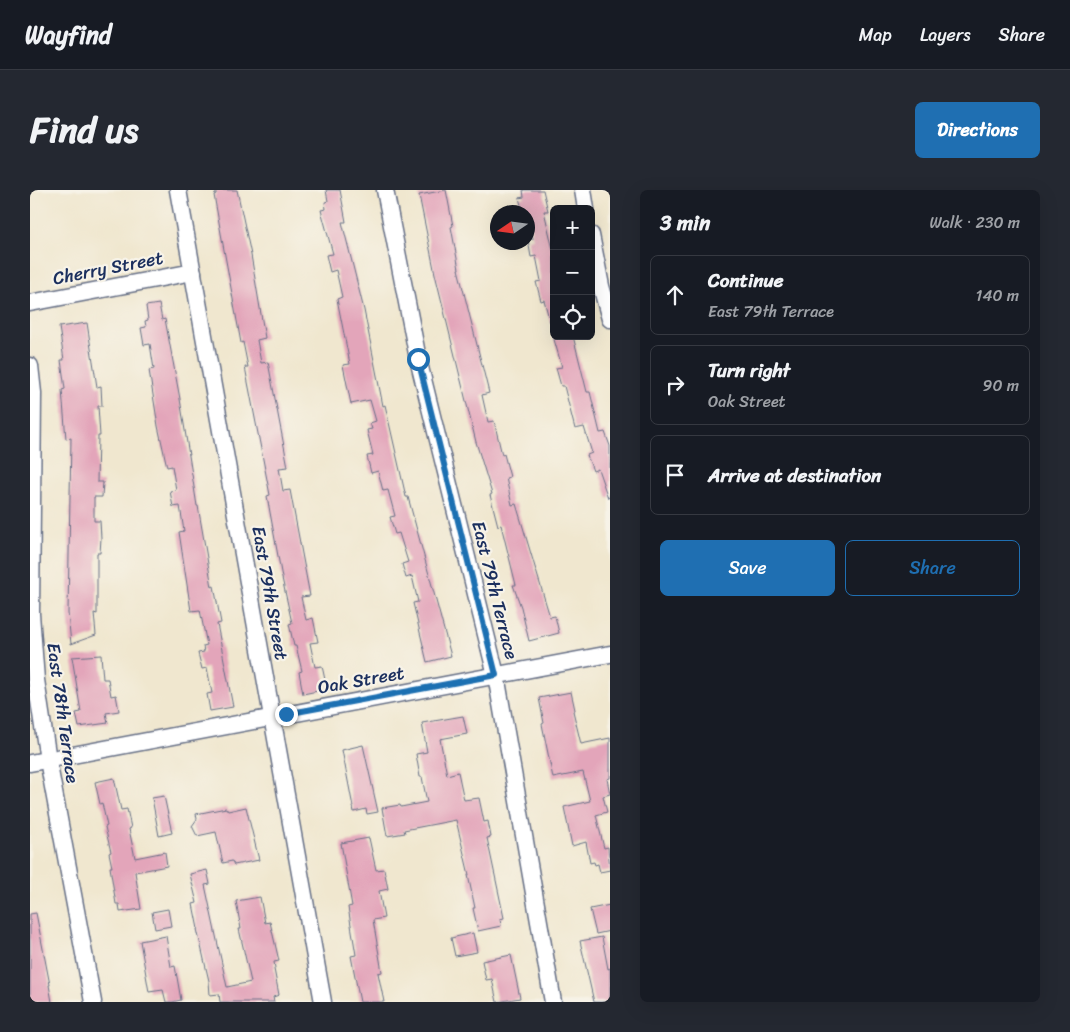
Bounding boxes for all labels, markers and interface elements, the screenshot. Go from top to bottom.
text: Wayfind [25,14,111,56]
text: Map [859,19,892,51]
text: Layers [920,19,971,51]
text: Share [999,19,1045,51]
text: Find us [30,99,138,161]
button: Directions [915,102,1040,158]
text: 3 min [660,204,710,242]
north arrow [490,205,535,250]
map controls [550,205,595,340]
button: + [550,205,595,250]
text: Walk · 230 m [929,208,1020,237]
street label: Cherry Street [50,242,166,294]
button: − [550,250,595,295]
text: Continue [708,264,784,297]
icon: ahead [661,281,689,309]
text: 140 m [976,281,1019,310]
button: locate [550,295,595,340]
text: East 79th Terrace [708,297,834,326]
route start [407,348,430,371]
text: Turn right [708,354,790,387]
icon: right [661,371,689,399]
text: 90 m [983,371,1019,400]
text: Oak Street [708,387,786,416]
text: Arrive at destination [708,459,881,492]
icon: arrive [661,461,689,489]
street label: East 79th Terrace [462,517,528,663]
street label: East 79th Street [242,524,298,663]
button: Save [660,540,835,596]
button: Share [845,540,1020,596]
street label: East 78th Terrace [37,641,89,786]
street label: Oak Street [315,657,407,703]
route end [275,703,298,726]

